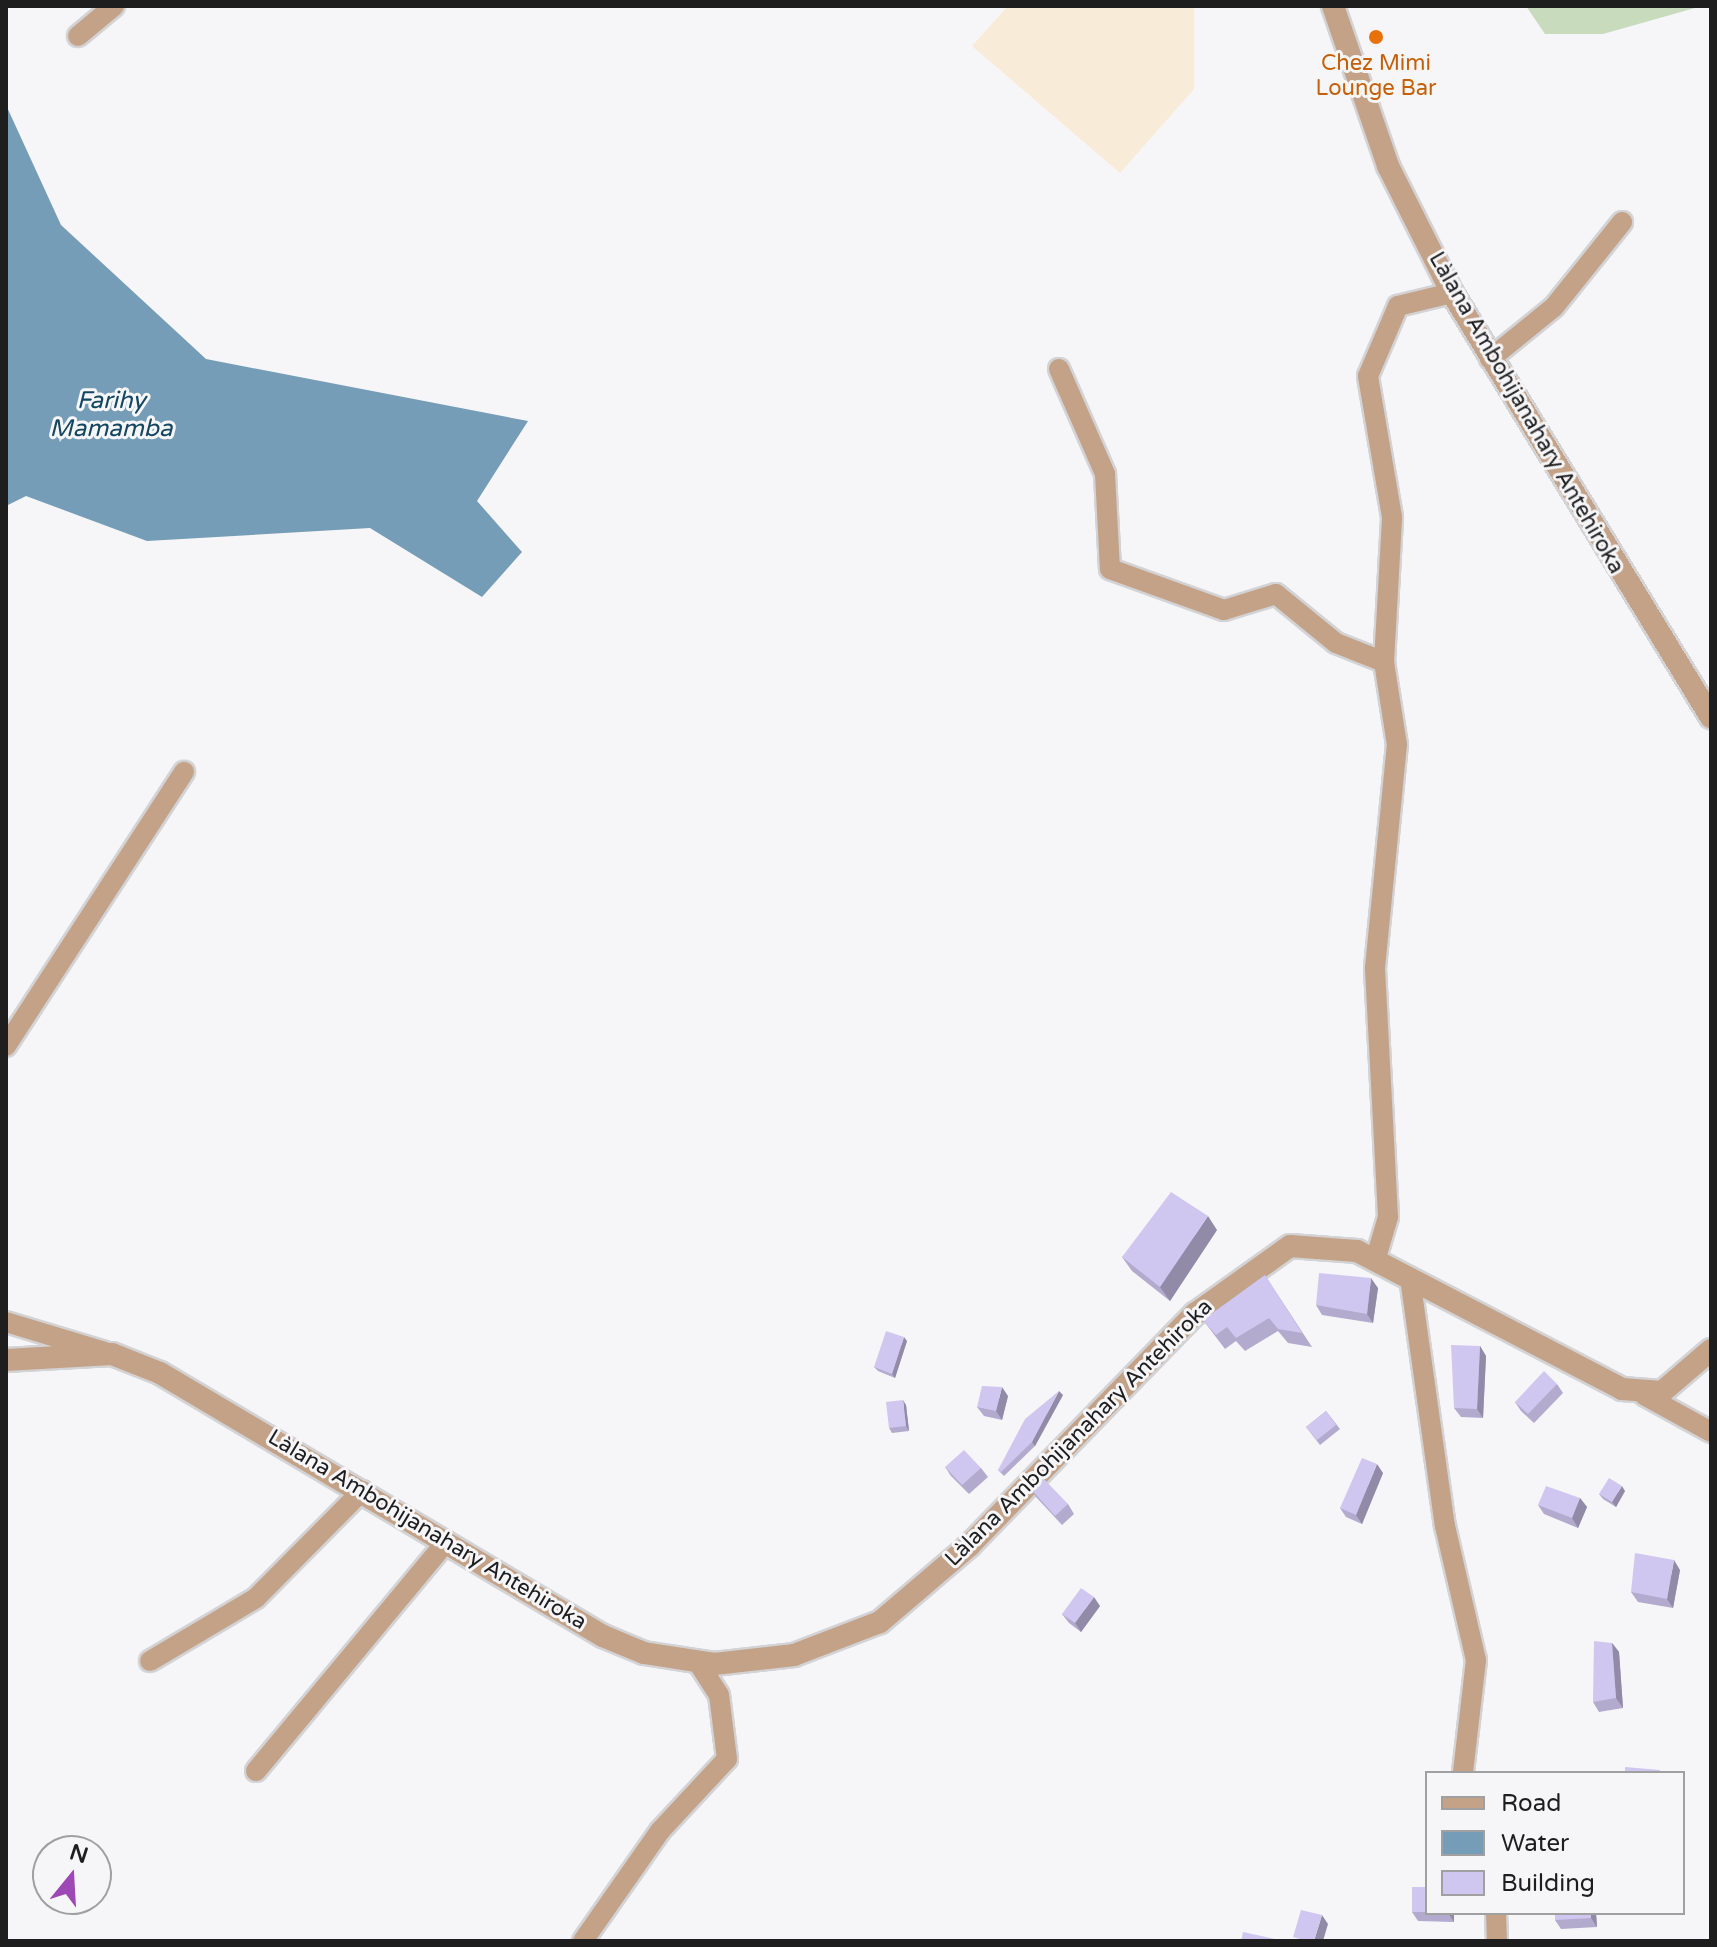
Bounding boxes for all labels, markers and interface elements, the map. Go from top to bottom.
marker: Chez Mimi Lounge Bar [1367,28,1385,46]
place label: Chez Mimi Lounge Bar [1316,50,1436,102]
street label: Làlana Ambohijanahary Antehiroka [1423,247,1629,579]
water label: Farihy Mamamba [50,387,172,443]
street label: Làlana Ambohijanahary Antehiroka [940,1294,1218,1572]
street label: Làlana Ambohijanahary Antehiroka [263,1424,591,1636]
legend [1425,1771,1685,1915]
text: Road [1501,1789,1561,1818]
text: Water [1501,1829,1569,1858]
north arrow [32,1835,112,1915]
text: N [66,1839,91,1869]
text: Building [1501,1869,1595,1898]

